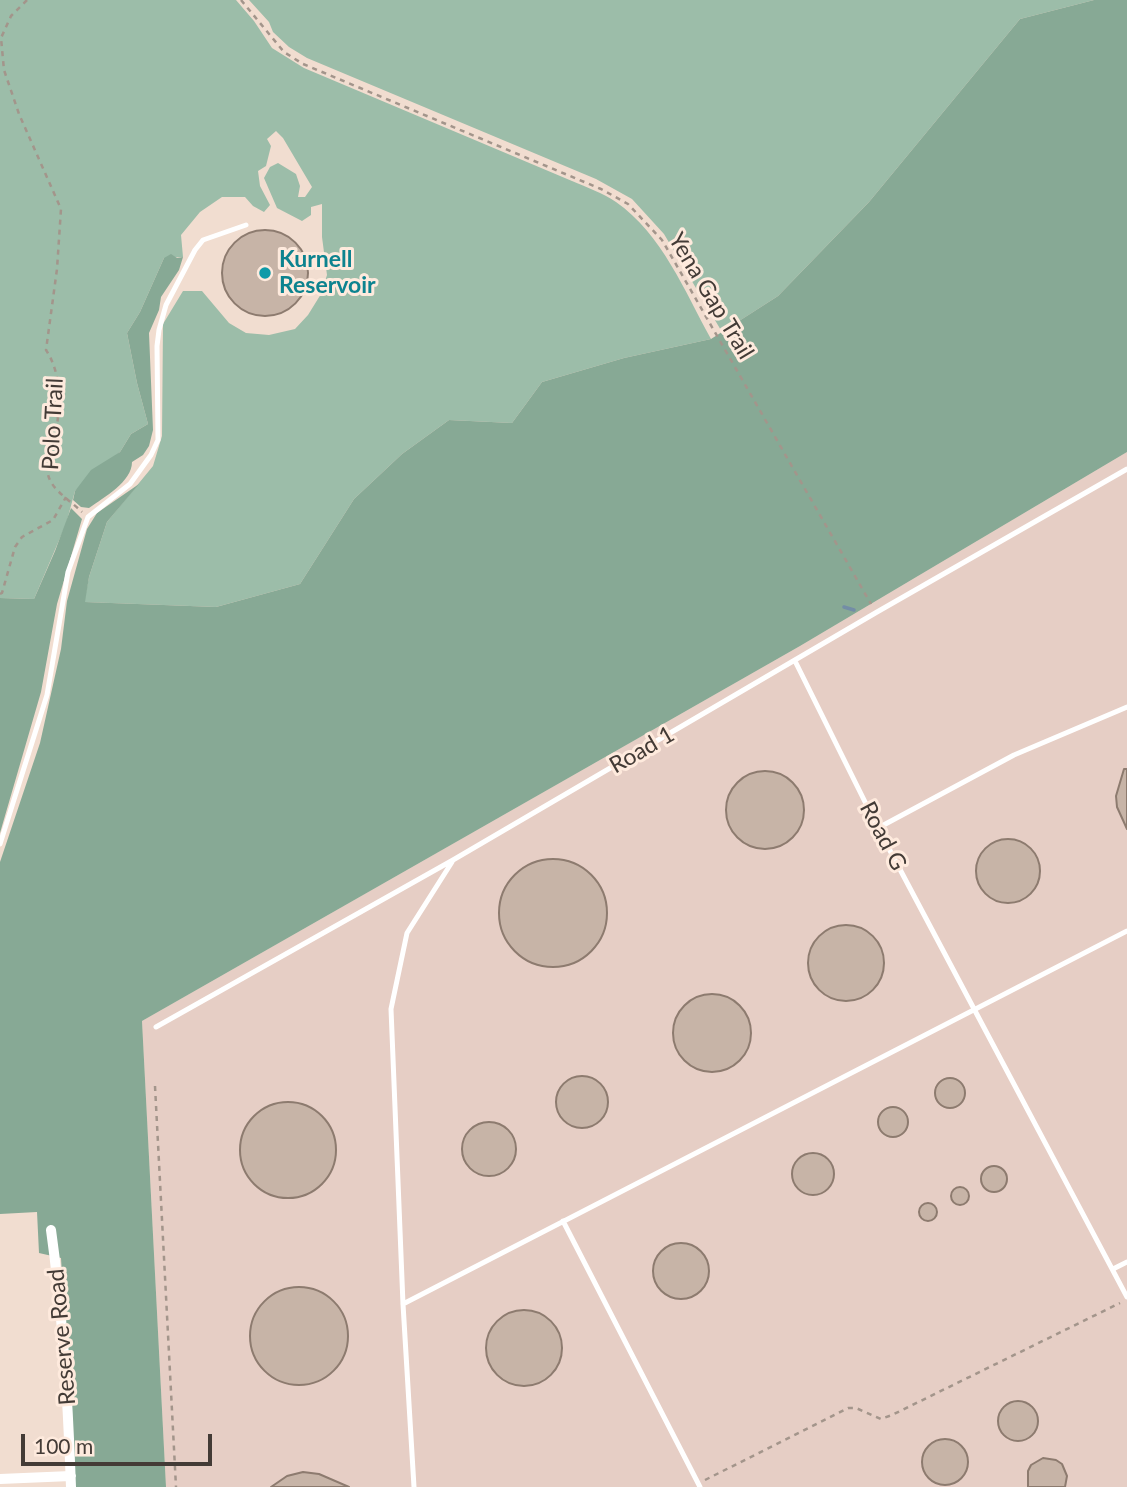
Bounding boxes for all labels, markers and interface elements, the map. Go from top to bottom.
street label: Yena Gap Trail [662,228,760,364]
place label: Kurnell Reservoir [279,246,376,300]
marker: Kurnell Reservoir [257,265,273,281]
street label: Polo Trail [37,377,69,471]
street label: Road 1 [605,720,679,780]
street label: Road G [854,797,912,875]
street label: Reserve Road [42,1268,82,1406]
scale bar [24,1420,215,1464]
text: 100 m [34,1433,93,1458]

